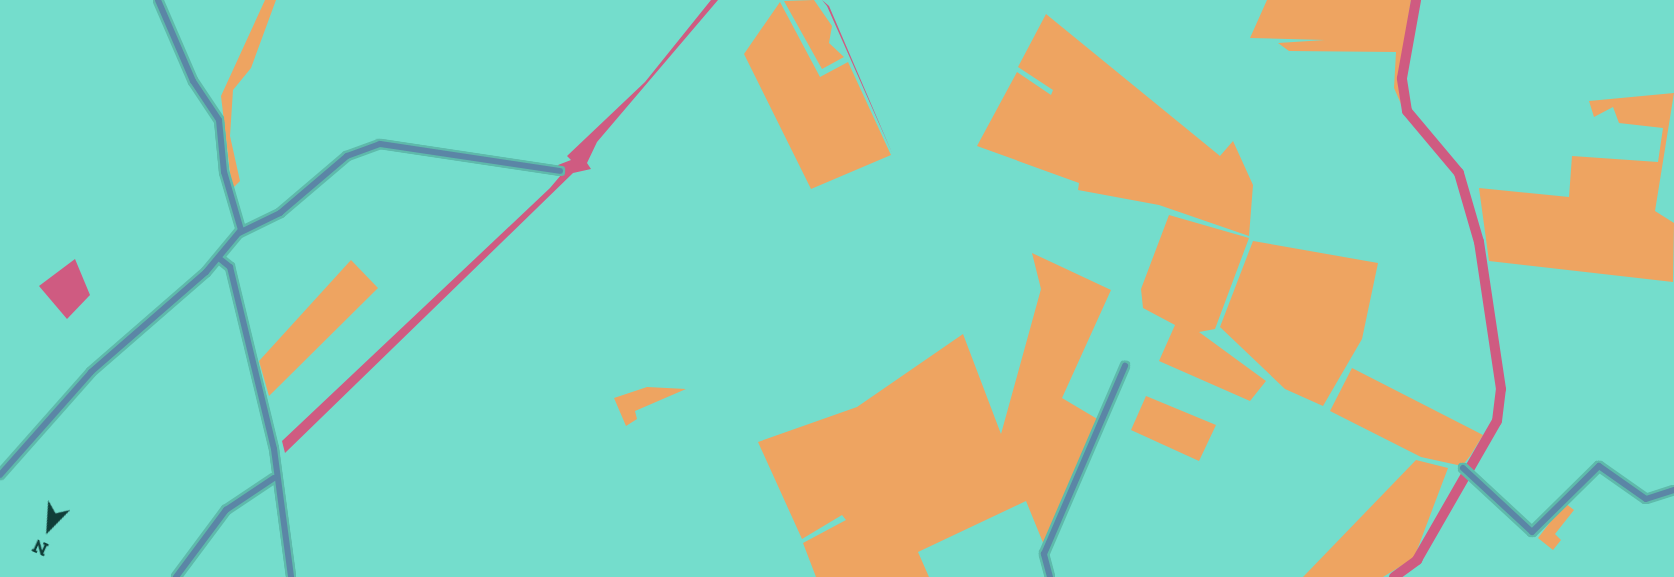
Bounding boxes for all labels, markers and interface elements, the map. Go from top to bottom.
north arrow [14,493,84,563]
text: N [29,534,52,561]

